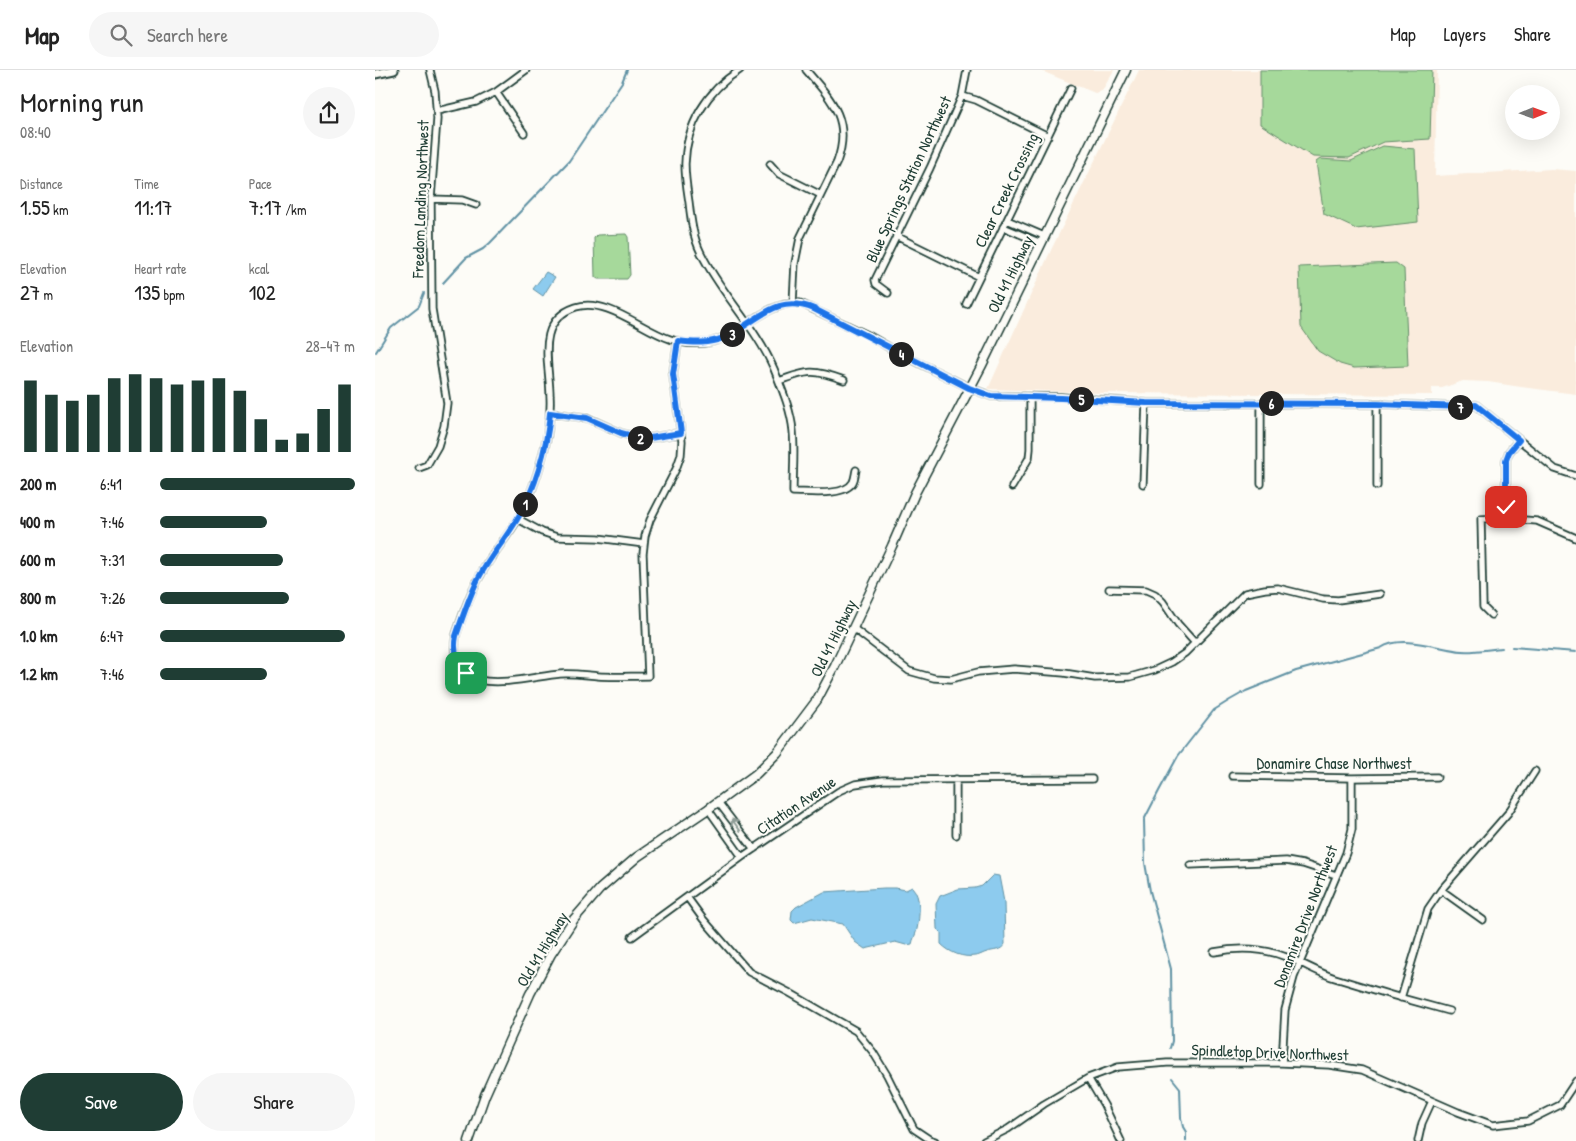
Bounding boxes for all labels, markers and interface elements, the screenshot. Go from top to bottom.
search box [89,12,439,57]
text: Map [25,19,59,51]
icon: search [107,21,135,49]
text: Search here [147,22,228,48]
text: Map [1390,22,1416,47]
text: Layers [1444,22,1486,47]
text: Share [1514,22,1551,47]
text: Morning run [20,83,144,121]
north arrow [1505,85,1560,140]
map controls [1505,85,1560,140]
button: share [303,87,355,139]
street label: Blue Springs Station Northwest [860,92,956,266]
street label: Freedom Landing Northwest [406,119,434,279]
text: 08:40 [20,121,51,143]
street label: Clear Creek Crossing [969,129,1043,251]
text: Distance [20,174,63,193]
text: Time [134,174,159,193]
text: Pace [249,174,272,193]
text: 1.55 [20,193,50,222]
text: 11:17 [134,193,172,222]
text: 7:17 [249,193,282,222]
text: km [50,200,68,219]
text: /km [282,200,306,219]
street label: Old 41 Highway [982,231,1038,317]
text: Elevation [20,259,67,278]
text: Heart rate [134,259,187,278]
text: kcal [249,259,269,278]
text: 27 [20,278,40,307]
text: 135 [134,278,160,307]
text: 102 [249,278,276,307]
text: m [40,285,53,304]
text: bpm [160,285,185,304]
pin: 3 [719,322,745,346]
text: 3 [729,325,736,344]
text: Elevation [20,335,73,357]
text: 28–47 m [305,335,355,357]
pin: 4 [889,342,913,366]
text: 4 [899,345,904,364]
pin: 5 [1069,386,1093,412]
text: 5 [1079,390,1084,409]
pin: 6 [1259,390,1283,416]
text: 6 [1269,394,1274,413]
pin: 7 [1447,394,1473,420]
text: 7 [1457,398,1464,417]
pin: 2 [627,426,653,450]
text: 2 [637,429,644,448]
text: 200 m [20,473,56,495]
text: 6:41 [100,473,122,495]
pin [1485,486,1527,528]
pin: 1 [513,492,537,516]
icon: check [1492,493,1520,521]
text: 1 [523,495,528,514]
text: 400 m [20,511,55,533]
text: 7:46 [100,511,124,533]
text: 600 m [20,549,55,571]
text: 7:31 [100,549,125,571]
text: 800 m [20,587,56,609]
text: 7:26 [100,587,126,609]
street label: Old 41 Highway [805,595,861,681]
text: 1.0 km [20,625,58,647]
text: 6:47 [100,625,124,647]
pin [445,652,487,694]
icon: arrive [452,659,480,687]
text: 1.2 km [20,663,58,685]
text: 7:46 [100,663,124,685]
street label: Donamire Chase Northwest [1257,752,1412,774]
street label: Citation Avenue [752,770,840,840]
one-way arrow [731,819,742,832]
street label: Donamire Drive Northwest [1268,841,1342,990]
street label: Old 41 Highway [511,907,573,991]
street label: Spindletop Drive Northwest [1191,1038,1349,1066]
button: Save [20,1073,183,1131]
button: Share [193,1073,355,1131]

